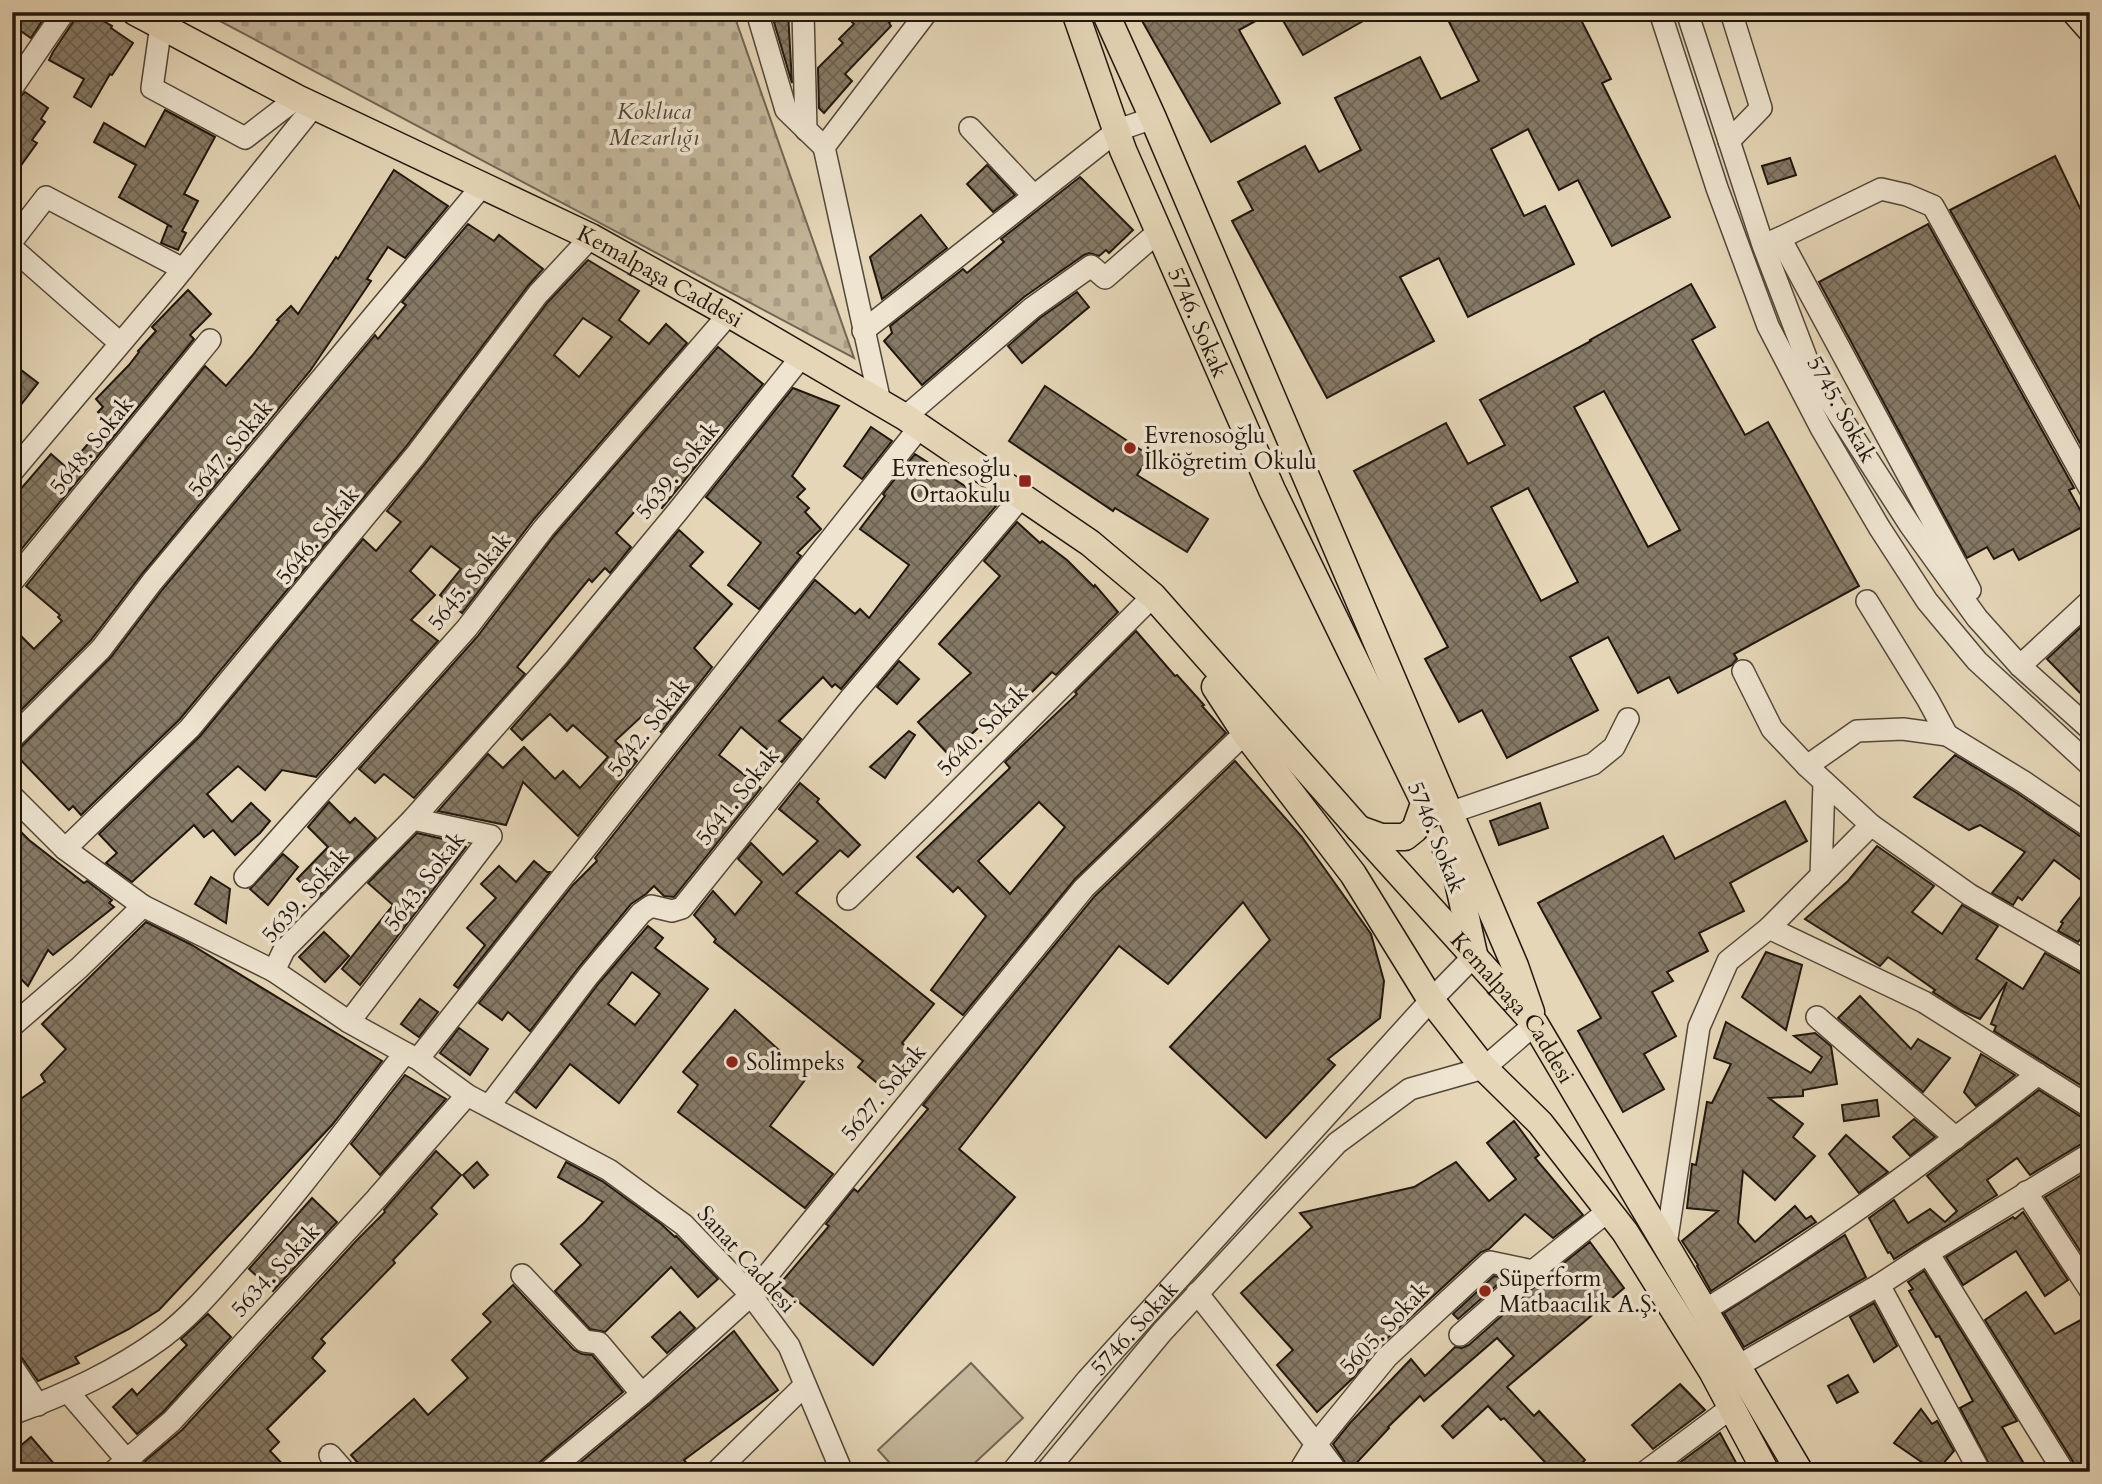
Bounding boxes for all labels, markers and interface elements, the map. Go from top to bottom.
park label: Kokluca Mezarlığı [609,96,699,153]
street label: Kemalpaşa Caddesi [572,218,749,335]
street label: 5746. Sokak [1160,262,1236,383]
street label: 5745. Sokak [1799,350,1884,469]
street label: 5648. Sokak [42,389,141,501]
street label: 5647. Sokak [181,393,281,503]
street label: 5639. Sokak [628,414,727,526]
place label: Evrenosoğlu İlköğretim Okulu [1144,420,1317,477]
marker: Evrenosoğlu İlköğretim Okulu [1122,440,1138,456]
place label: Evrenesoğlu Ortaokulu [891,453,1011,510]
marker: Evrenesoğlu Ortaokulu [1017,473,1033,489]
street label: 5646. Sokak [268,479,367,591]
street label: 5645. Sokak [420,525,519,637]
street label: 5642. Sokak [600,671,697,783]
street label: 5640. Sokak [930,677,1035,783]
street label: 5641. Sokak [688,740,787,852]
street label: 5746. Sokak [1400,777,1473,898]
street label: 5643. Sokak [377,824,473,938]
street label: 5639. Sokak [254,841,357,949]
street label: Kemalpaşa Caddesi [1443,925,1582,1089]
street label: 5627. Sokak [834,1037,934,1147]
place label: Solimpeks [746,1047,844,1078]
marker: Solimpeks [724,1054,740,1070]
street label: Sanat Caddesi [690,1199,803,1320]
street label: 5634. Sokak [224,1216,327,1324]
place label: Süperform Matbaacılık A.Ş. [1499,1263,1657,1320]
street label: 5746. Sokak [1084,1274,1186,1382]
street label: 5605. Sokak [1332,1275,1437,1381]
marker: Süperform Matbaacılık A.Ş. [1477,1283,1493,1299]

